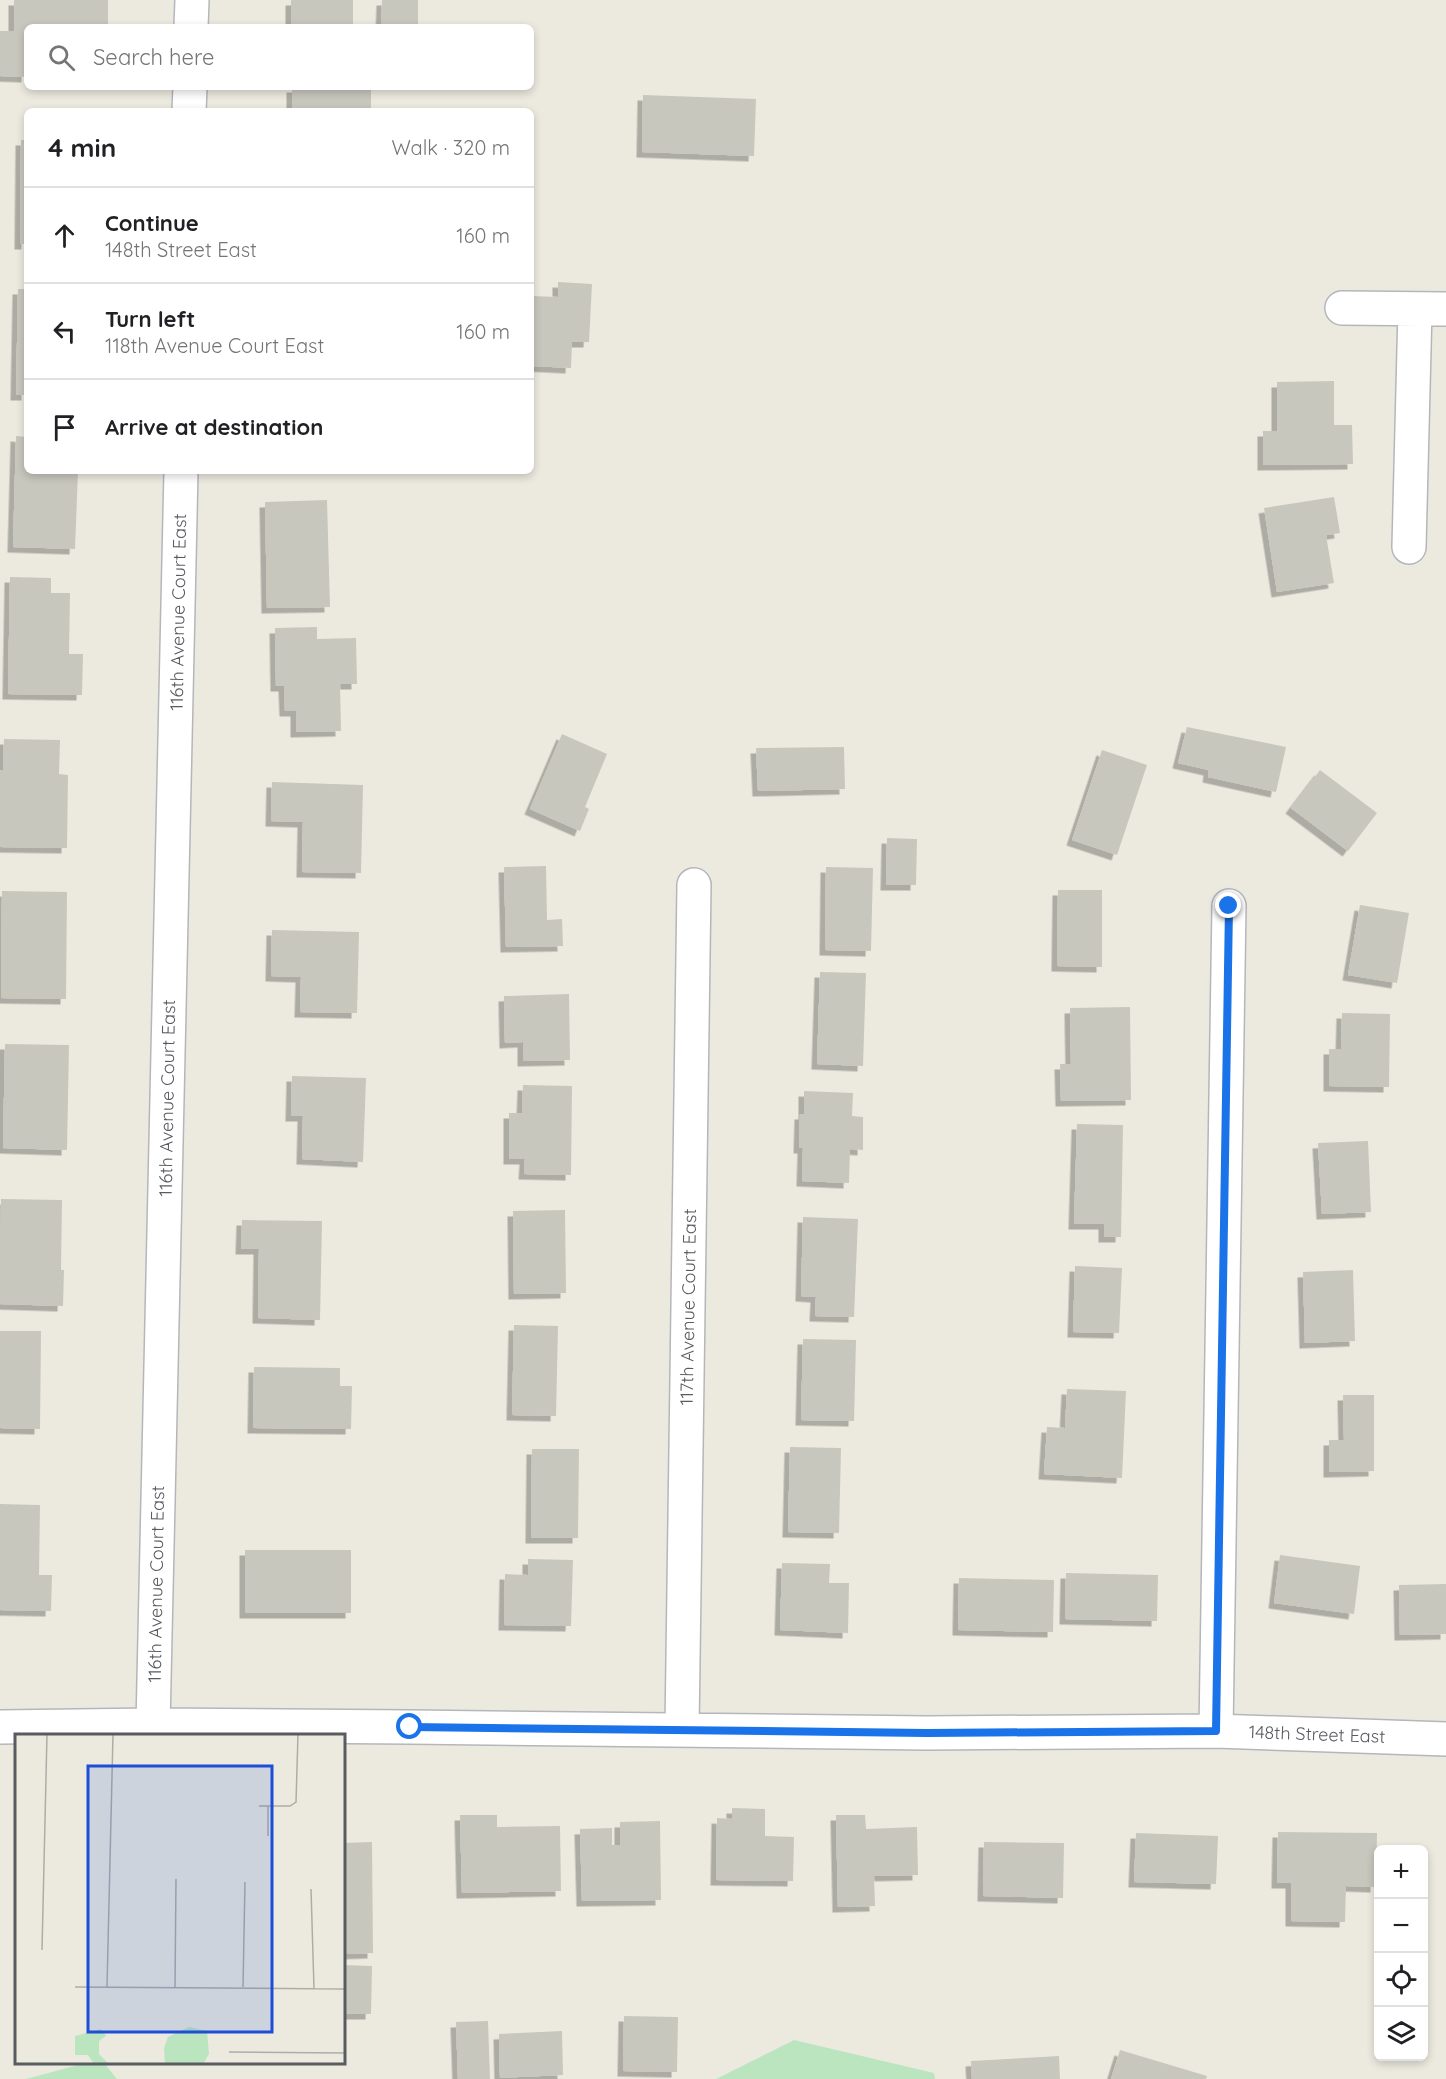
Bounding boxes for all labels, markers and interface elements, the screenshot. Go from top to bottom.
search box [24,24,534,90]
icon: search [45,41,78,74]
text: Search here [93,43,214,71]
text: 4 min [48,131,116,164]
text: Walk · 320 m [391,135,510,160]
text: Continue [105,209,199,237]
icon: ahead [48,219,81,252]
text: 160 m [456,223,510,248]
text: 148th Street East [105,237,257,262]
text: Turn left [105,305,195,333]
icon: left [48,315,81,348]
text: 160 m [456,319,510,344]
text: 118th Avenue Court East [105,333,324,358]
icon: arrive [48,411,81,444]
text: Arrive at destination [105,413,323,441]
street label: 116th Avenue Court East [165,513,191,711]
route end [1215,892,1241,918]
street label: 116th Avenue Court East [154,999,180,1197]
street label: 117th Avenue Court East [675,1208,701,1406]
street label: 116th Avenue Court East [143,1485,169,1683]
route start [396,1713,422,1739]
street label: 148th Street East [1248,1720,1386,1748]
inset map [15,1734,345,2064]
map controls [1374,1845,1428,2061]
button: + [1374,1845,1428,1899]
button: − [1374,1899,1428,1953]
button: locate [1374,1953,1428,2007]
button: layers [1374,2007,1428,2061]

